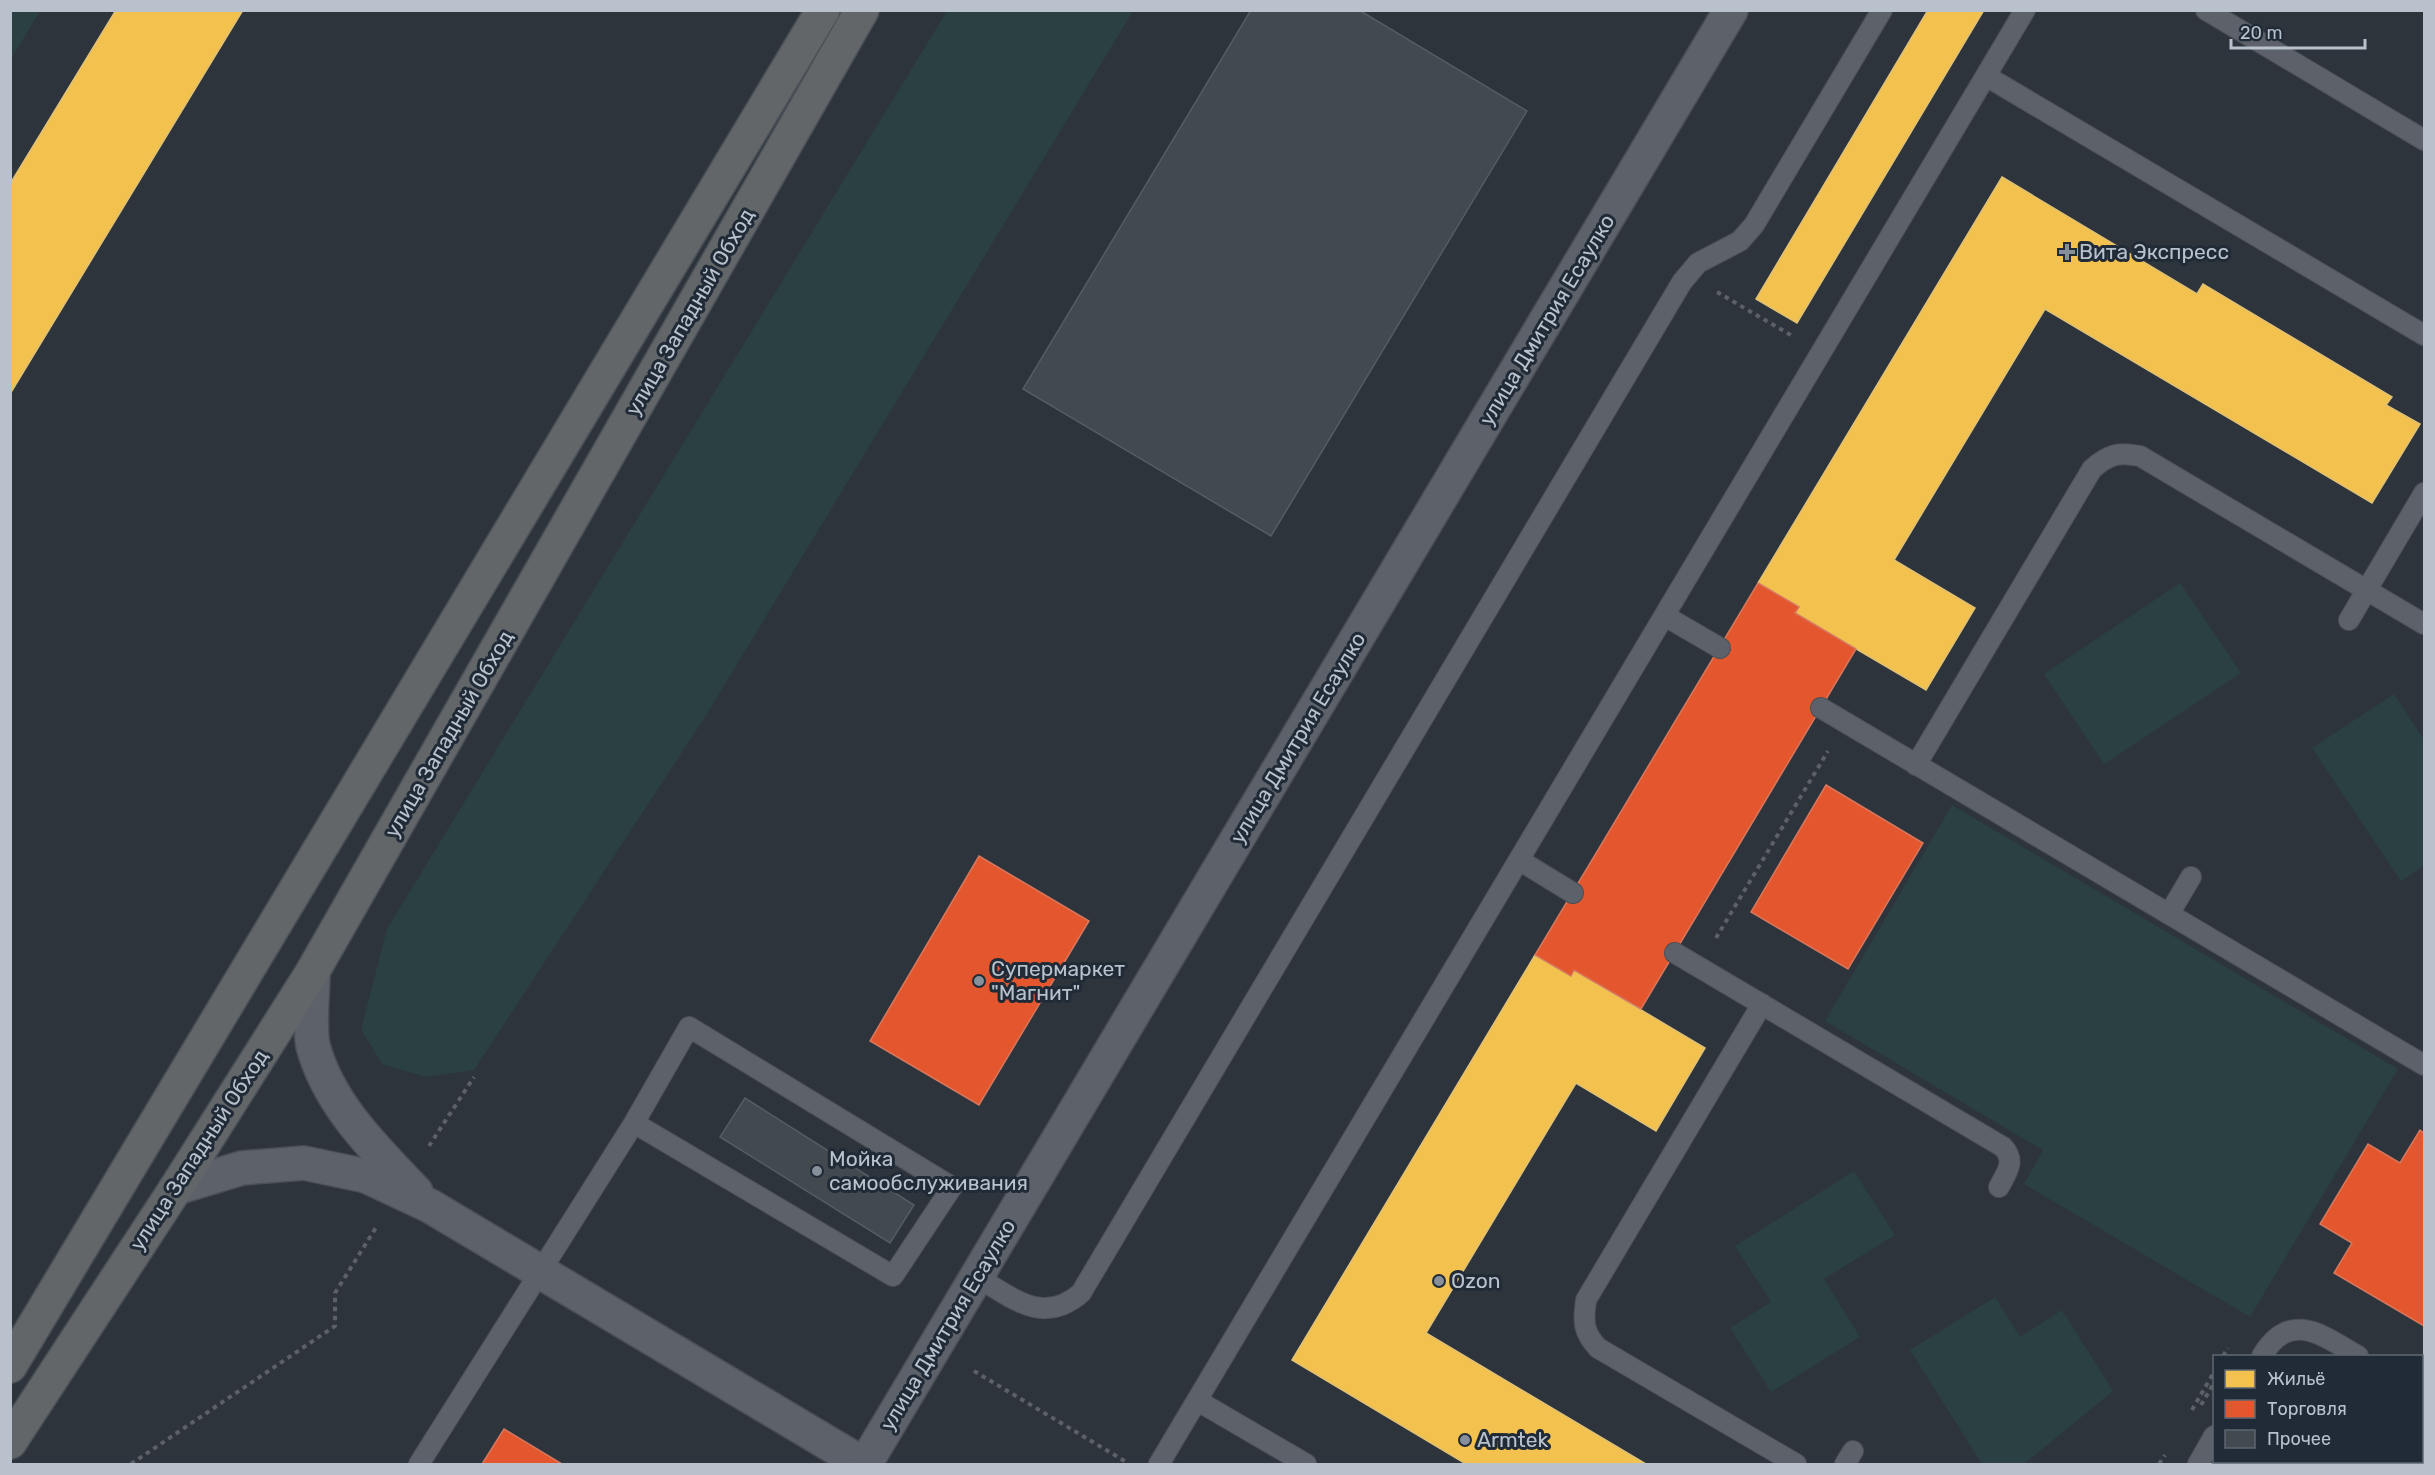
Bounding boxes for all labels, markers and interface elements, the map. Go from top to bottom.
scale bar [2231,12,2364,50]
text: 20 m [2240,22,2282,44]
street label: улица Западный Обход [620,204,759,420]
street label: улица Дмитрия Есаулко [1474,210,1620,430]
place label: Вита Экспресс [2079,239,2229,264]
marker: Вита Экспресс [2060,245,2074,259]
street label: улица Западный Обход [379,626,518,842]
street label: улица Дмитрия Есаулко [1225,628,1371,848]
place label: Супермаркет "Магнит" [991,956,1125,1005]
marker: Супермаркет "Магнит" [972,974,986,988]
street label: улица Западный Обход [124,1044,273,1255]
place label: Мойка самообслуживания [829,1146,1028,1195]
marker: Мойка самообслуживания [810,1164,824,1178]
street label: улица Дмитрия Есаулко [875,1215,1021,1435]
place label: Ozon [1451,1268,1501,1293]
marker: Ozon [1432,1274,1446,1288]
legend [2213,1355,2423,1463]
text: Жильё [2267,1368,2325,1390]
text: Торговля [2267,1398,2347,1420]
place label: Armtek [1477,1427,1549,1452]
text: Прочее [2267,1428,2331,1450]
marker: Armtek [1458,1433,1472,1447]

